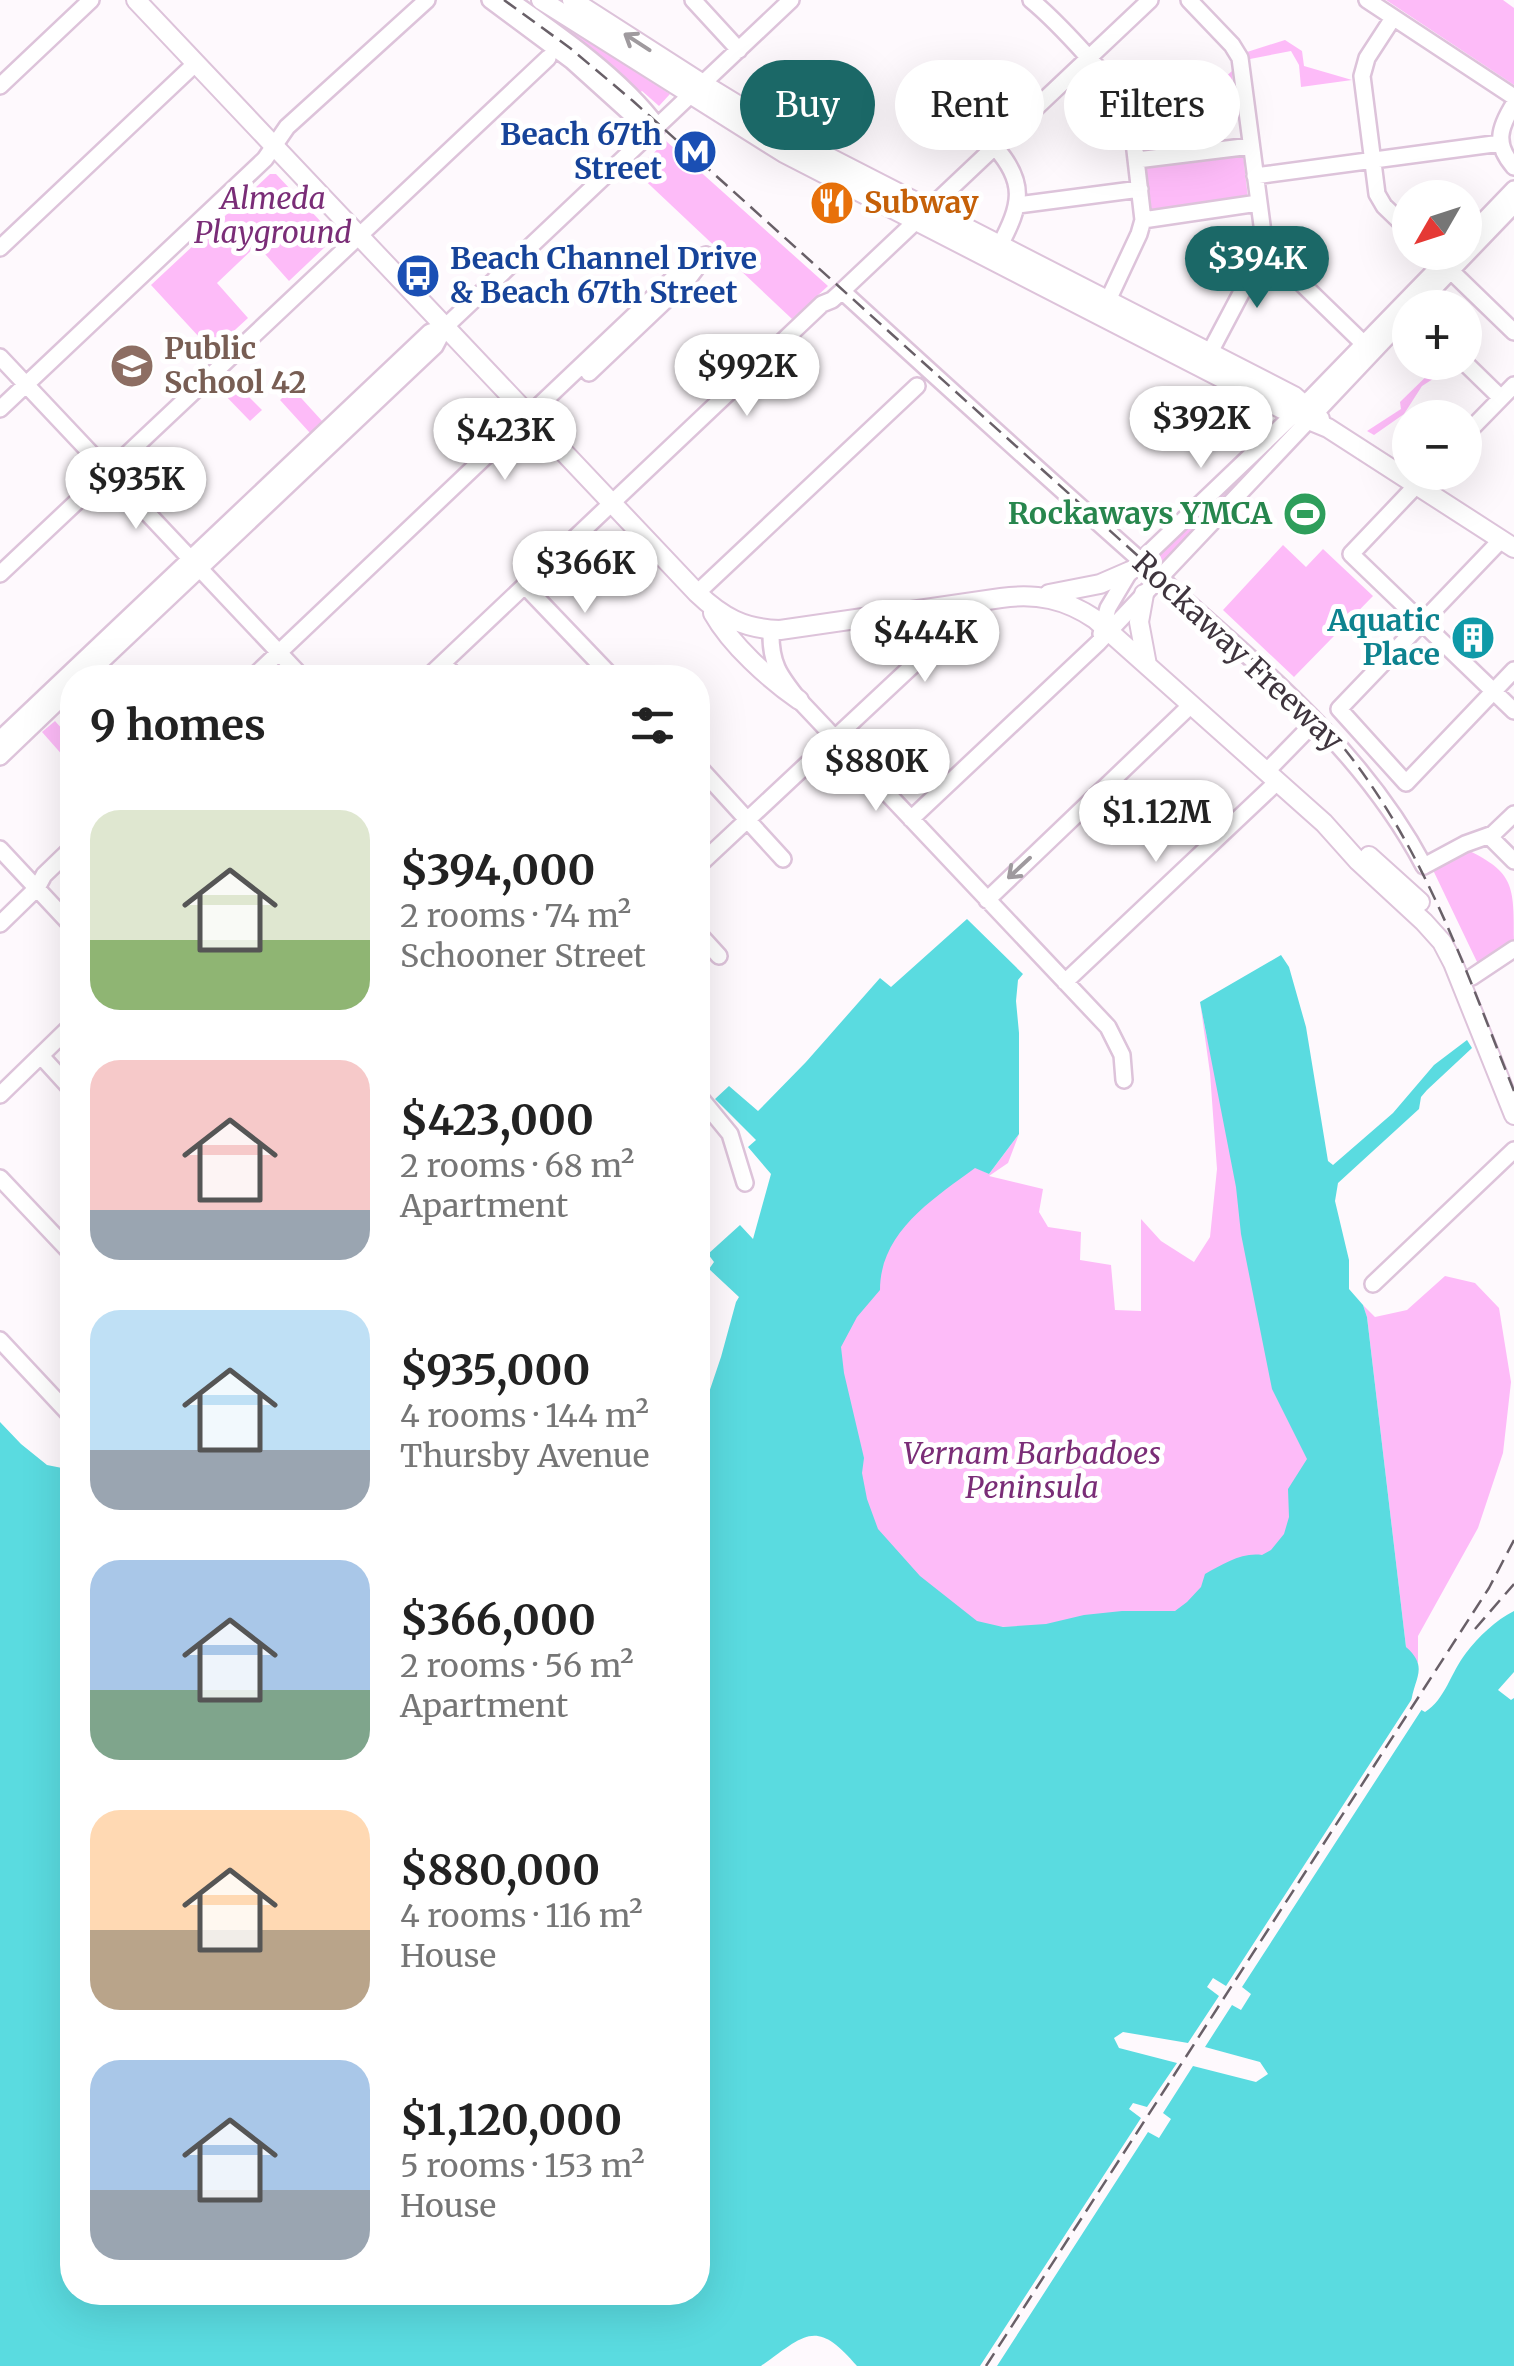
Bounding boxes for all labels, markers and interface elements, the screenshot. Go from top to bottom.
one-way arrow [624,32,652,52]
chip: Buy [740,60,875,150]
chip: Rent [895,60,1044,150]
chip: Filters [1064,60,1240,150]
place label: Beach 67th Street [500,115,662,187]
metro station icon: Beach 67th Street [672,129,718,175]
park label: Almeda Playground [194,179,352,251]
restaurant icon: Subway [809,180,855,226]
north arrow [1392,180,1482,270]
map controls [1392,180,1482,490]
place label: Subway [864,183,979,221]
pin: $394K [1187,226,1327,311]
text: $394K [1207,238,1307,278]
place label: Beach Channel Drive & Beach 67th Street [450,239,757,311]
bus stop icon: Beach Channel Drive & Beach 67th Street [395,253,441,299]
button: + [1392,290,1482,380]
place label: Public School 42 [164,329,306,401]
pin: $992K [677,334,817,419]
school or university icon: Public School 42 [109,343,155,389]
text: $992K [696,346,798,386]
pin: $392K [1131,386,1271,471]
pin: $423K [435,398,575,483]
text: $392K [1152,398,1250,438]
button: − [1392,400,1482,490]
text: $423K [455,410,555,450]
pin: $935K [66,447,206,532]
text: $935K [87,459,185,499]
sports icon: Rockaways YMCA [1282,491,1328,537]
place label: Rockaways YMCA [1008,494,1273,532]
pin: $366K [515,531,655,616]
text: $366K [535,543,635,583]
street label: Rockaway Freeway [1125,544,1352,759]
pin: $444K [855,600,995,685]
place label: Aquatic Place [1326,601,1440,673]
text: $444K [872,612,978,652]
building icon: Aquatic Place [1450,615,1496,661]
icon: filters [625,698,680,753]
text: 9 homes [90,699,266,751]
pin: $880K [806,729,946,814]
text: $880K [824,741,928,781]
pin: $1.12M [1075,780,1237,865]
text: $1.12M [1101,792,1211,832]
text: $394,000 [400,844,595,896]
icon: home [170,850,290,970]
one-way arrow [1007,856,1032,879]
text: 2 rooms · 74 m² [400,896,631,936]
text: Schooner Street [400,936,646,976]
text: $423,000 [400,1094,594,1146]
icon: home [170,1100,290,1220]
text: 2 rooms · 68 m² [400,1146,634,1186]
text: Apartment [400,1186,568,1226]
text: $935,000 [400,1344,590,1396]
icon: home [170,1350,290,1470]
text: 4 rooms · 144 m² [400,1396,649,1436]
park label: Vernam Barbadoes Peninsula [903,1434,1161,1506]
text: Thursby Avenue [400,1436,650,1476]
text: $366,000 [400,1594,596,1646]
icon: home [170,1600,290,1720]
text: 2 rooms · 56 m² [400,1646,634,1686]
text: Apartment [400,1686,568,1726]
text: $880,000 [400,1844,600,1896]
icon: home [170,1850,290,1970]
text: 4 rooms · 116 m² [400,1896,643,1936]
text: House [400,1936,496,1976]
text: $1,120,000 [400,2094,622,2146]
icon: home [170,2100,290,2220]
text: 5 rooms · 153 m² [400,2146,645,2186]
text: House [400,2186,496,2226]

